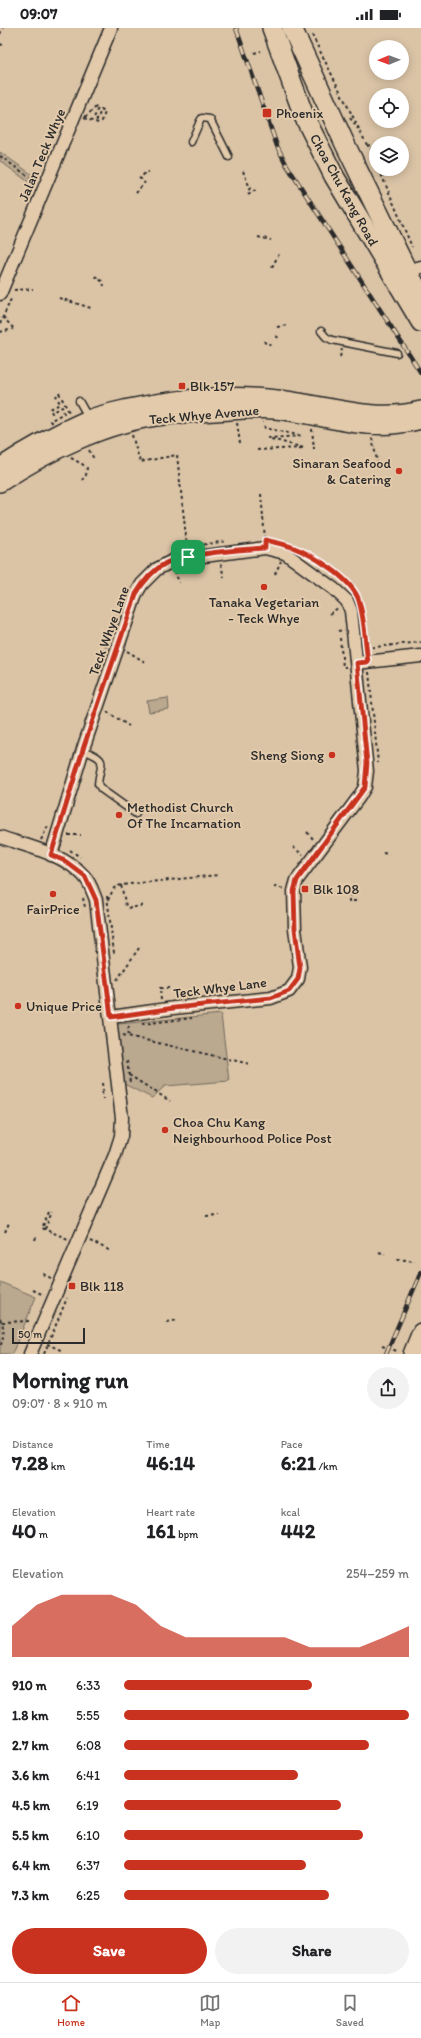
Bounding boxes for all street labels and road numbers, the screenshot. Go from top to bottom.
street label: Jalan Teck Whye [15,106,69,204]
street label: Choa Chu Kang Road [306,131,382,250]
street label: Teck Whye Avenue [148,402,260,428]
street label: Teck Whye Lane [85,584,133,678]
street label: Teck Whye Lane [172,974,268,1002]

